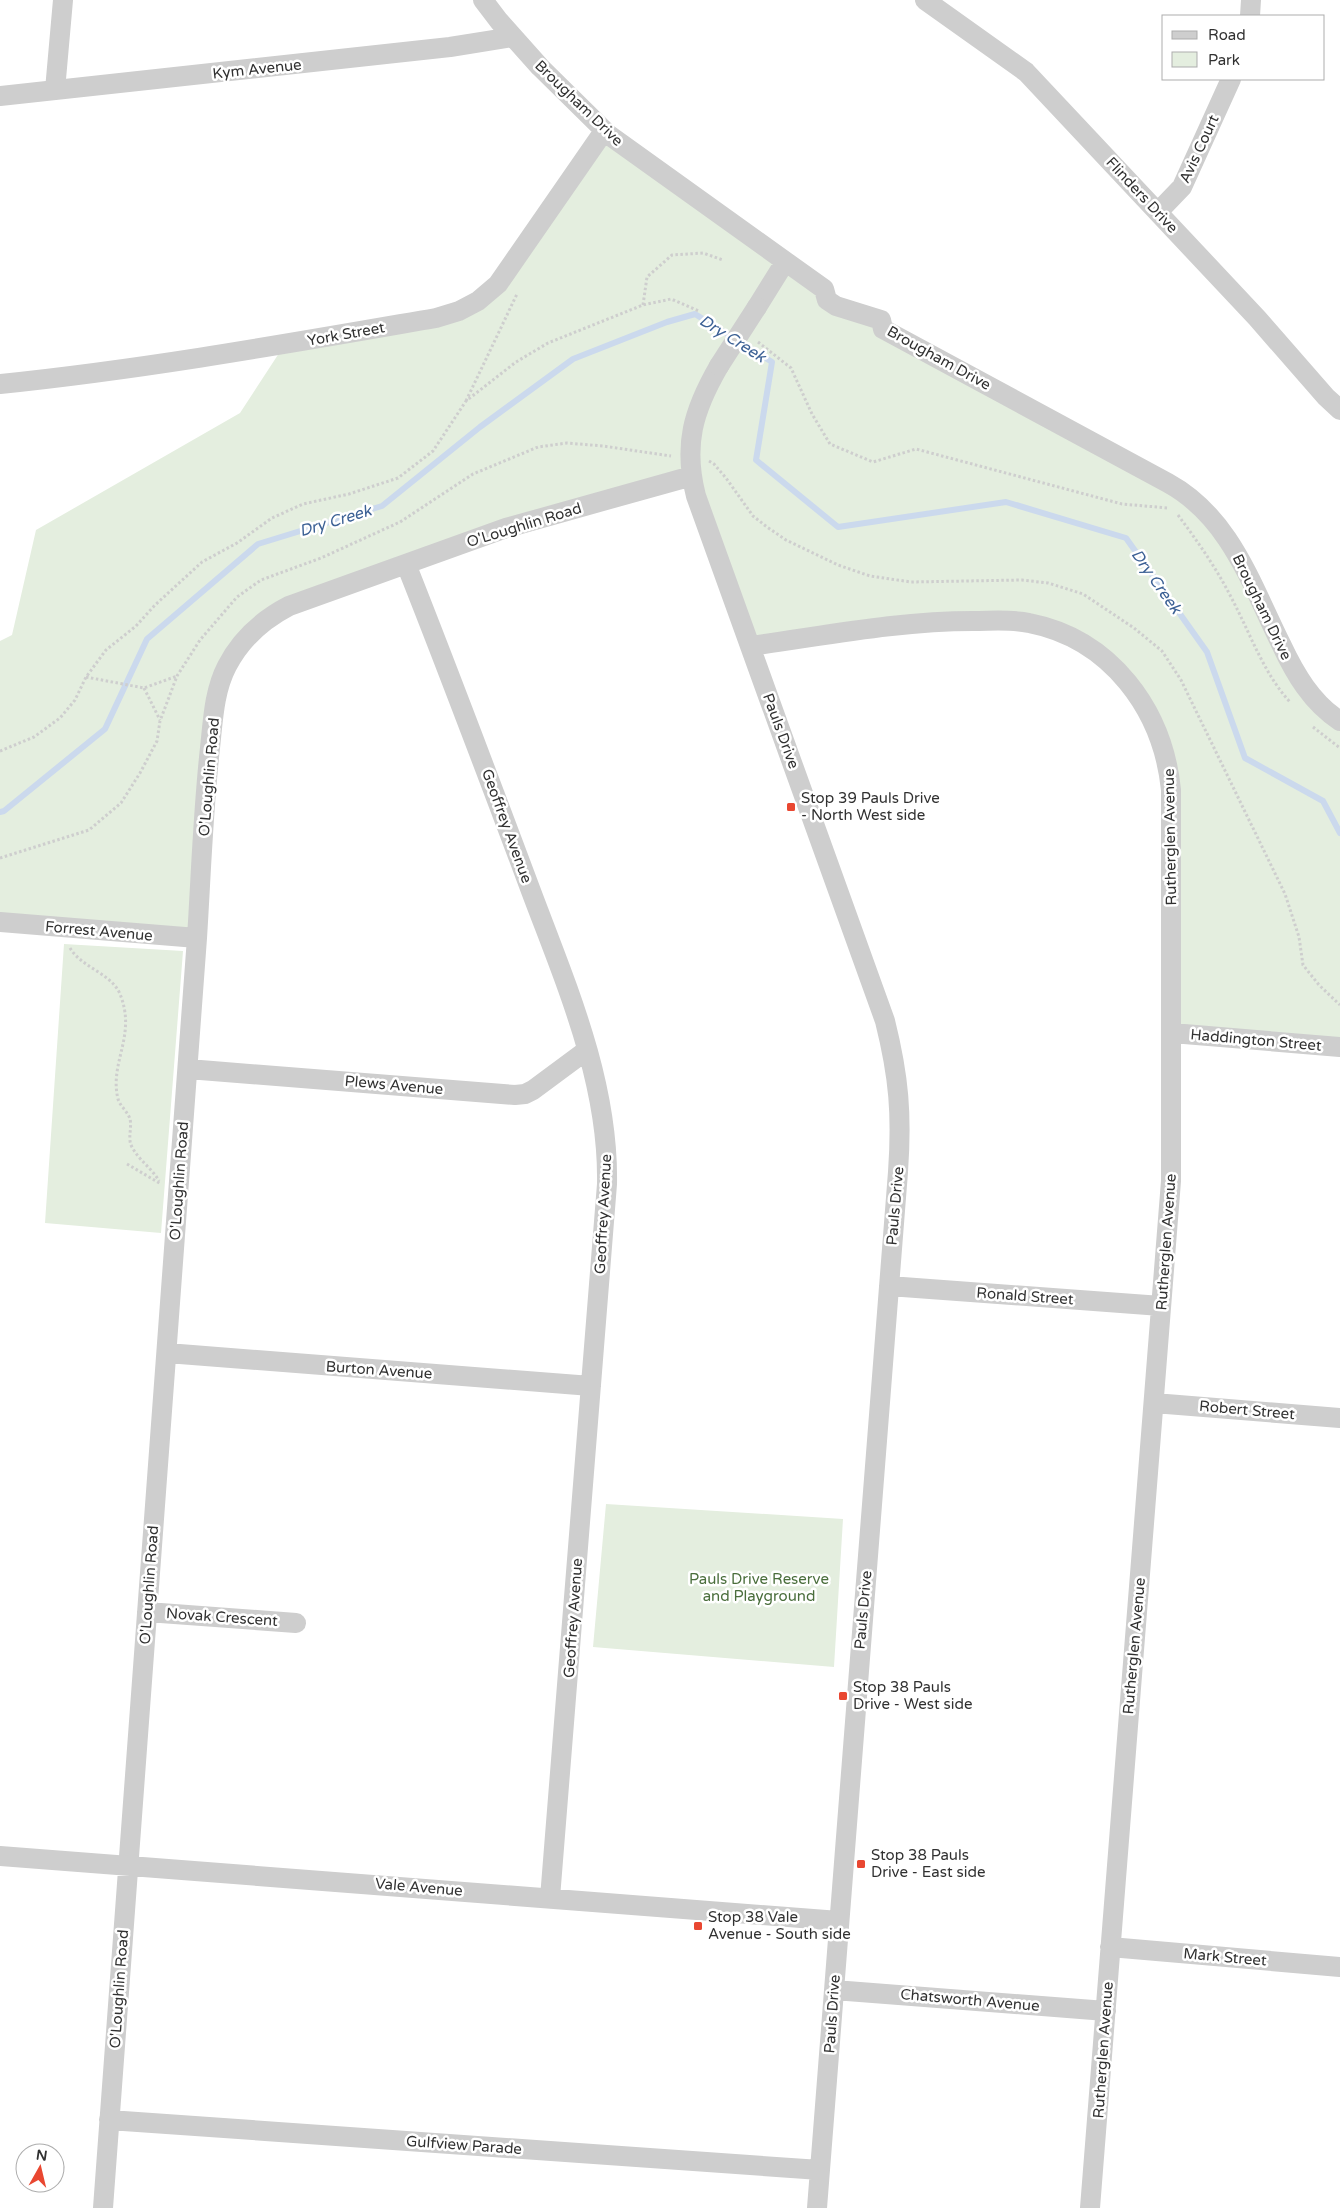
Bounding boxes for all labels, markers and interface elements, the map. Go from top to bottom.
legend [1162,15,1325,80]
text: Road [1208,26,1246,44]
text: Park [1208,51,1240,69]
street label: Kym Avenue [212,55,302,83]
street label: Brougham Drive [531,56,627,150]
street label: Avis Court [1175,112,1223,186]
street label: Flinders Drive [1102,153,1182,237]
water label: Dry Creek [696,311,770,368]
street label: York Street [306,318,386,350]
street label: Brougham Drive [884,322,994,394]
street label: O'Loughlin Road [464,499,584,551]
water label: Dry Creek [297,500,375,541]
water label: Dry Creek [1127,545,1186,619]
street label: Brougham Drive [1229,551,1295,663]
street label: Pauls Drive [759,691,803,771]
street label: O'Loughlin Road [195,717,223,837]
street label: Geoffrey Avenue [478,767,536,885]
street label: Rutherglen Avenue [1160,768,1180,906]
place label: Stop 39 Pauls Drive - North West side [801,789,940,824]
marker: Stop 39 Pauls Drive - North West side [785,801,797,813]
street label: Forrest Avenue [44,917,154,945]
street label: Haddington Street [1190,1025,1323,1055]
street label: Plews Avenue [344,1072,444,1098]
street label: O'Loughlin Road [166,1121,192,1241]
street label: Geoffrey Avenue [591,1154,615,1274]
street label: Pauls Drive [883,1166,907,1246]
street label: Rutherglen Avenue [1152,1173,1180,1311]
street label: Ronald Street [976,1284,1074,1308]
street label: Burton Avenue [325,1357,433,1383]
street label: Robert Street [1198,1397,1296,1423]
street label: O'Loughlin Road [136,1525,162,1645]
street label: Geoffrey Avenue [560,1557,586,1679]
park label: Pauls Drive Reserve and Playground [689,1570,829,1605]
street label: Pauls Drive [851,1570,875,1650]
street label: Rutherglen Avenue [1119,1577,1149,1715]
street label: Novak Crescent [166,1604,279,1630]
place label: Stop 38 Pauls Drive - West side [853,1678,973,1713]
marker: Stop 38 Pauls Drive - West side [837,1690,849,1702]
place label: Stop 38 Pauls Drive - East side [871,1846,985,1881]
marker: Stop 38 Pauls Drive - East side [855,1858,867,1870]
street label: Vale Avenue [374,1874,464,1900]
place label: Stop 38 Vale Avenue - South side [708,1908,851,1943]
marker: Stop 38 Vale Avenue - South side [692,1920,704,1932]
street label: O'Loughlin Road [106,1929,132,2049]
street label: Mark Street [1183,1944,1268,1970]
street label: Pauls Drive [820,1974,844,2054]
street label: Rutherglen Avenue [1089,1981,1117,2119]
street label: Chatsworth Avenue [900,1985,1040,2015]
street label: Gulfview Parade [405,2132,523,2158]
north arrow [15,2143,65,2193]
text: N [35,2146,48,2165]

